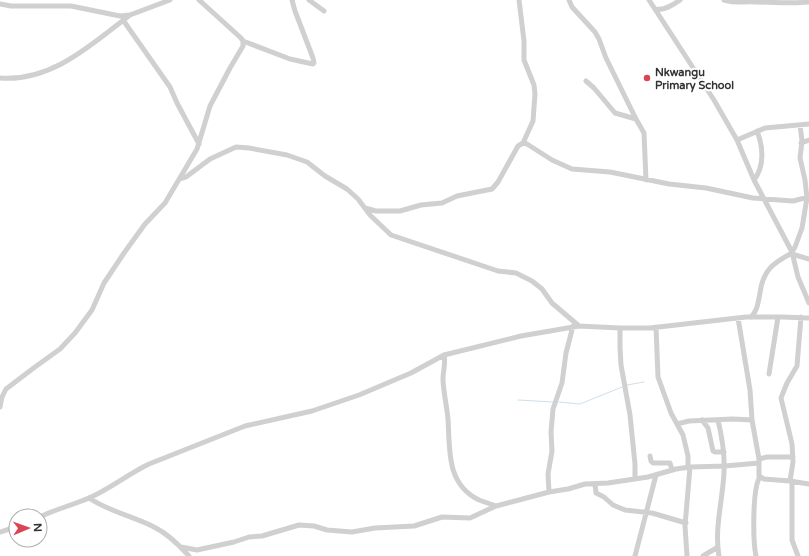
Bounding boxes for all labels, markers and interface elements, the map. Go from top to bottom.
place label: Nkwangu Primary School [655,66,734,93]
marker: Nkwangu Primary School [642,73,652,83]
north arrow [8,508,48,548]
text: N [31,523,44,532]

